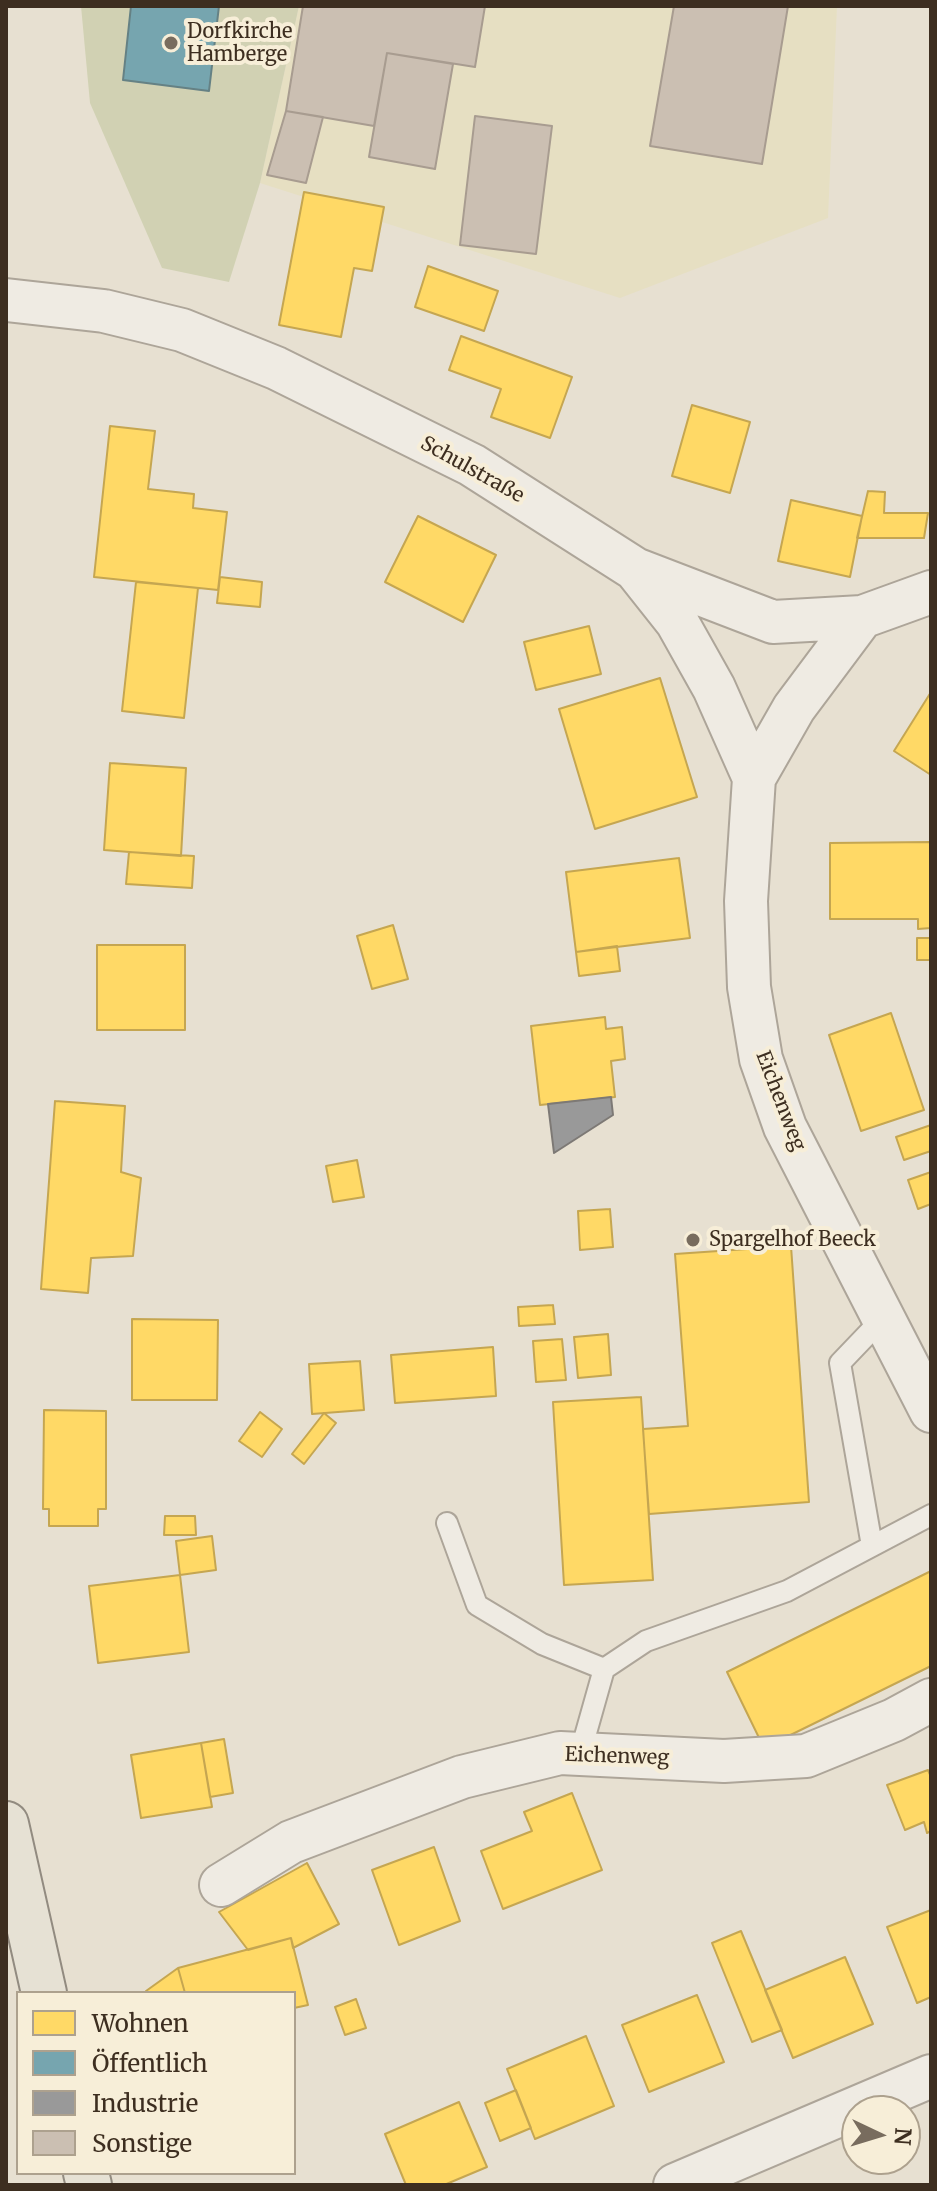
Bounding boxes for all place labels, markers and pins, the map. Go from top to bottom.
place label: Dorfkirche Hamberge [187,20,292,67]
marker: Dorfkirche Hamberge [162,34,180,52]
place label: Spargelhof Beeck [709,1228,876,1252]
marker: Spargelhof Beeck [684,1231,702,1249]

